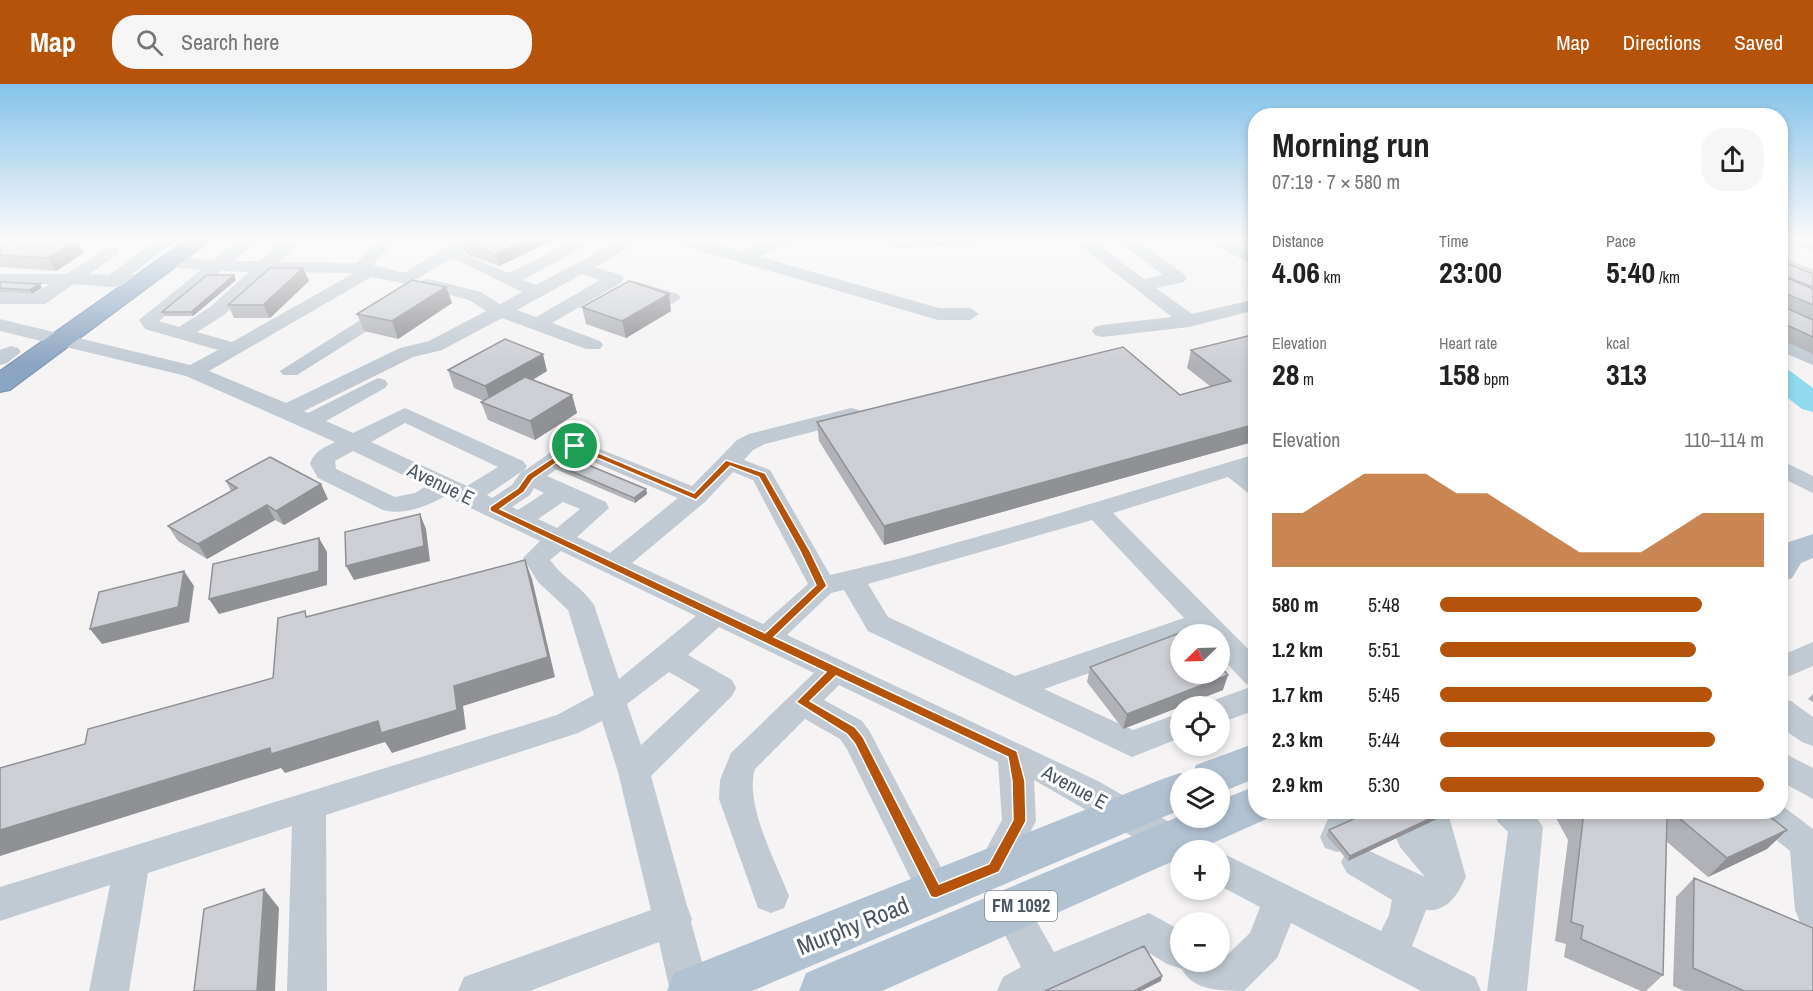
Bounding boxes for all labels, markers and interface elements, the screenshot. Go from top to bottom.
search box [112,15,532,69]
text: Map [30,23,76,61]
icon: search [133,26,166,59]
text: Search here [181,27,279,57]
text: Map [1556,28,1590,57]
text: Directions [1623,28,1701,57]
text: Saved [1734,28,1783,57]
text: Morning run [1272,123,1430,167]
button: share [1701,128,1764,191]
text: 07:19 · 7 × 580 m [1272,168,1400,195]
text: Distance [1272,230,1324,252]
text: Time [1439,230,1469,252]
text: Pace [1606,230,1636,252]
text: 4.06 [1272,252,1320,292]
text: 23:00 [1439,252,1502,292]
text: 5:40 [1606,252,1655,292]
text: km [1320,266,1341,288]
text: /km [1655,266,1680,288]
text: Elevation [1272,332,1327,354]
text: Heart rate [1439,332,1497,354]
text: kcal [1606,332,1629,354]
text: 28 [1272,354,1299,394]
text: 158 [1439,354,1480,394]
text: 313 [1606,354,1647,394]
text: m [1299,368,1314,390]
text: bpm [1480,368,1509,390]
pin [549,420,600,471]
text: Elevation [1272,426,1340,453]
text: 110–114 m [1684,426,1764,453]
icon: arrive [558,429,591,462]
street label: Avenue E [403,455,479,511]
text: 580 m [1272,591,1319,618]
text: 5:48 [1368,591,1400,618]
north arrow [1170,624,1230,684]
map controls [1170,624,1230,972]
text: 1.2 km [1272,636,1323,663]
text: 5:51 [1368,636,1400,663]
text: 1.7 km [1272,681,1323,708]
text: 5:45 [1368,681,1400,708]
button: locate [1170,696,1230,756]
text: 2.3 km [1272,726,1323,753]
text: 5:44 [1368,726,1400,753]
street label: Avenue E [1037,758,1113,815]
button: layers [1170,768,1230,828]
text: 2.9 km [1272,771,1323,798]
text: 5:30 [1368,771,1400,798]
button: + [1170,840,1230,900]
street label: Murphy Road [792,888,913,962]
road number: FM 1092 [985,891,1057,921]
button: − [1170,912,1230,972]

